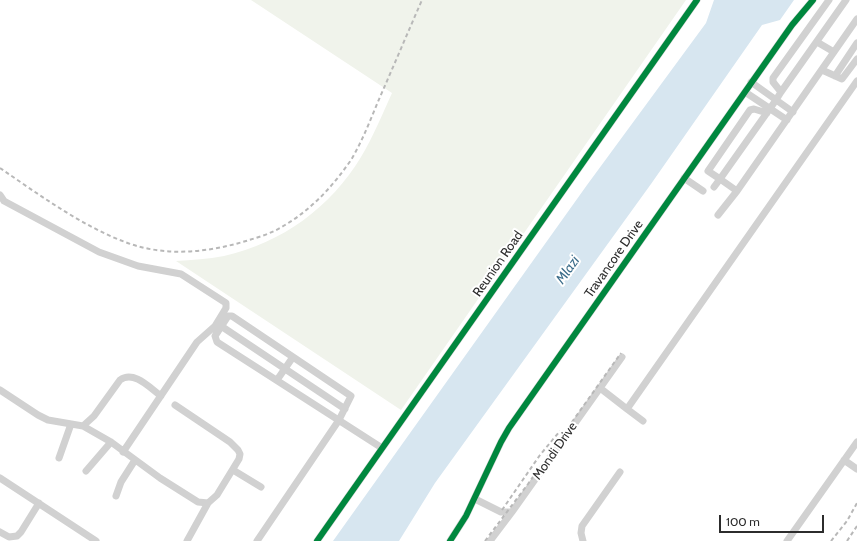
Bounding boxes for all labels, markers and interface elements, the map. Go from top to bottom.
street label: Travancore Drive [581,217,647,301]
street label: Reunion Road [470,228,526,300]
water label: Mlazi [552,253,584,287]
street label: Mondi Drive [529,419,581,483]
scale bar [721,507,826,533]
text: 100 m [726,514,760,529]

